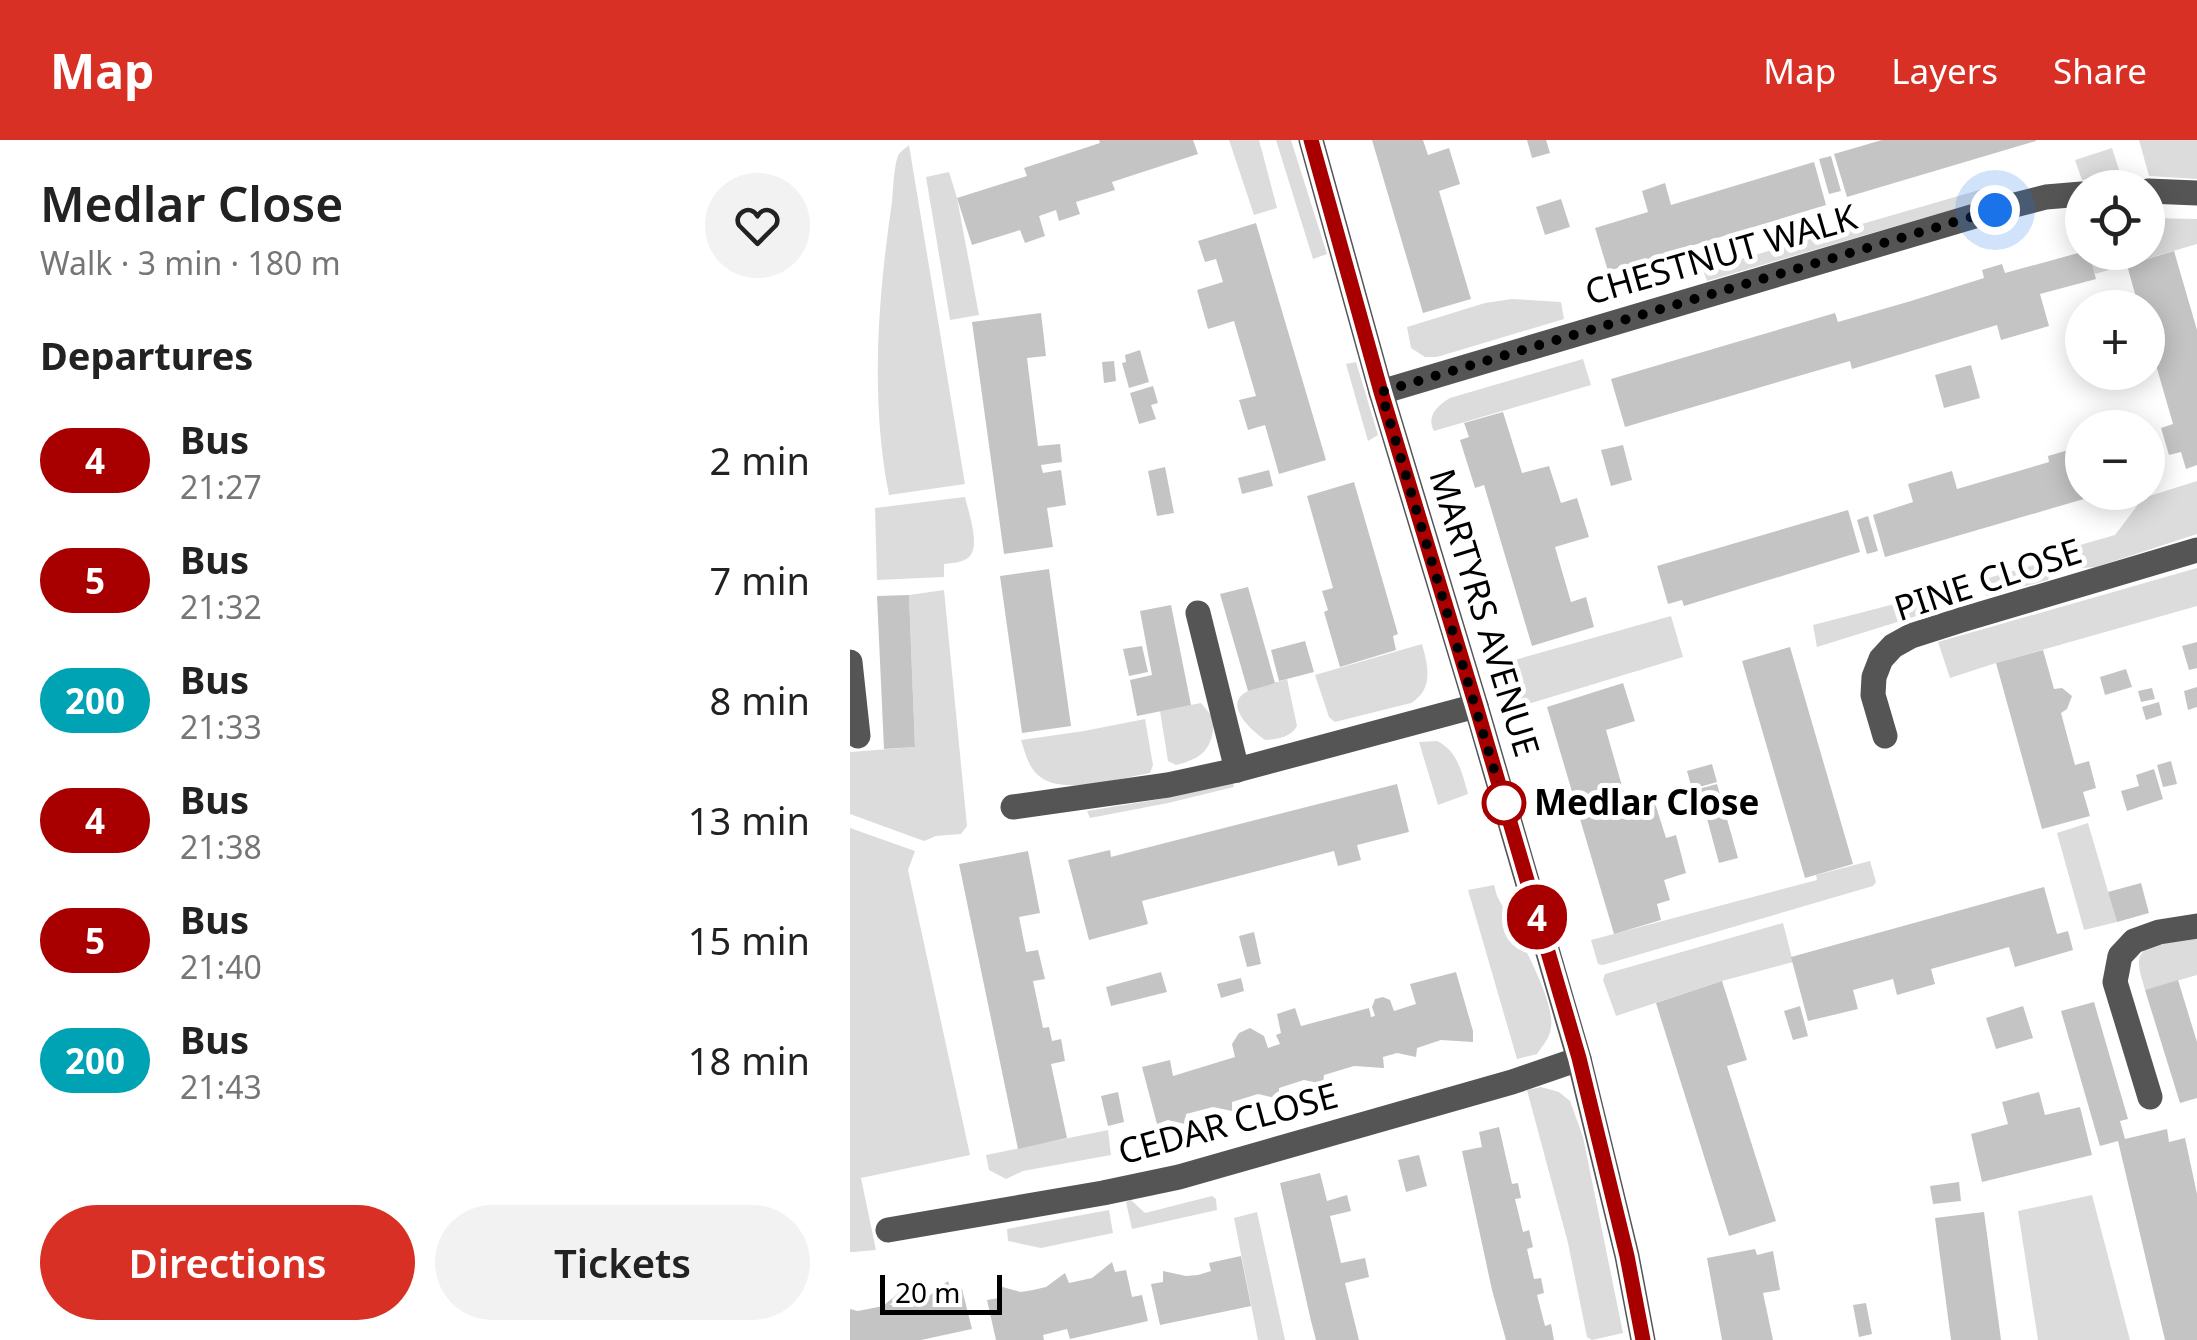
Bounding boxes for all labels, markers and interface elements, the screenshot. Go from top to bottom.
text: Map [50,38,154,103]
text: Map [1763,47,1836,94]
text: Layers [1891,47,1998,94]
text: Share [2053,47,2147,94]
map controls [2065,170,2165,510]
button: locate [2065,170,2165,270]
text: Medlar Close [40,171,343,236]
button: heart [705,173,810,278]
your location [1970,185,2020,235]
street label: CHESTNUT WALK [1579,192,1862,315]
text: Walk · 3 min · 180 m [40,241,341,284]
button: + [2065,290,2165,390]
text: Departures [40,329,253,381]
button: − [2065,410,2165,510]
text: Bus [180,413,249,465]
text: 2 min [710,434,810,486]
text: 4 [85,437,105,484]
street label: MARTYRS AVENUE [1419,463,1552,762]
text: 21:27 [180,465,262,508]
street label: PINE CLOSE [1888,526,2087,631]
text: Bus [180,533,249,585]
text: 7 min [710,554,810,606]
text: 5 [85,557,105,604]
text: 21:32 [180,585,262,628]
text: Bus [180,653,249,705]
text: 8 min [710,674,810,726]
text: 200 [65,677,125,724]
text: 21:33 [180,705,262,748]
text: Bus [180,773,249,825]
place label: Medlar Close [1534,778,1759,825]
marker: Medlar Close [1483,782,1525,824]
text: 13 min [688,794,810,846]
text: 4 [85,797,105,844]
text: 21:38 [180,825,262,868]
line badge: 4 [1504,884,1570,950]
text: Bus [180,893,249,945]
text: 4 [1527,894,1547,941]
text: 15 min [688,914,810,966]
text: 5 [85,917,105,964]
text: 21:40 [180,945,262,988]
text: Bus [180,1013,249,1065]
text: 18 min [688,1034,810,1086]
text: 200 [65,1037,125,1084]
text: 21:43 [180,1065,262,1108]
street label: CEDAR CLOSE [1113,1071,1343,1174]
button: Directions [40,1205,415,1320]
button: Tickets [435,1205,810,1320]
scale bar [880,1270,1002,1314]
text: 20 m [895,1273,961,1311]

